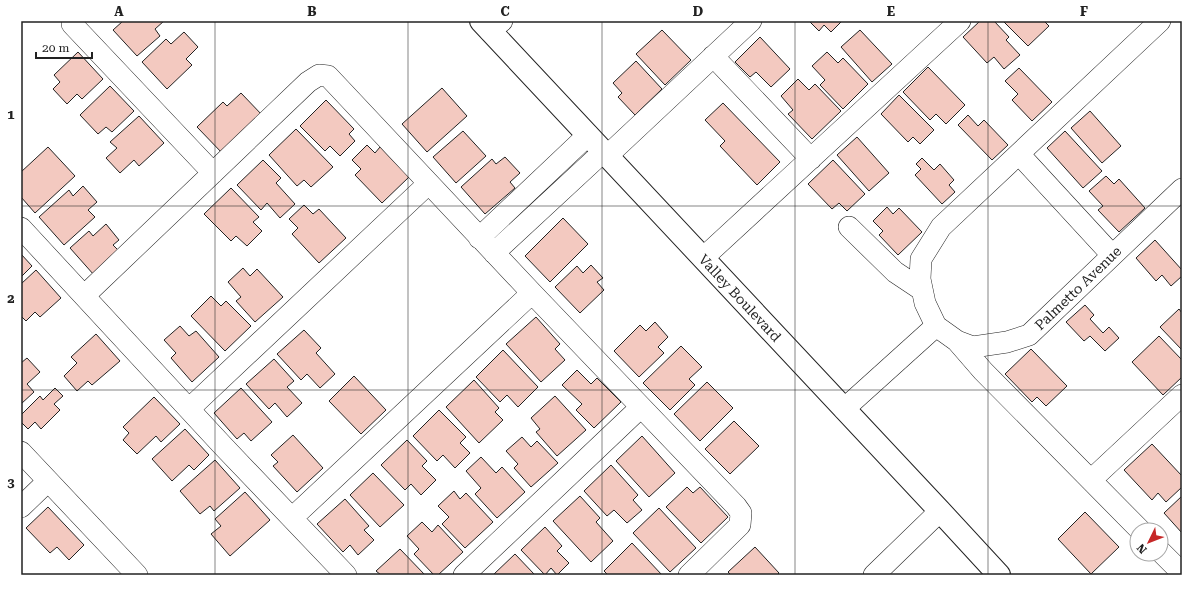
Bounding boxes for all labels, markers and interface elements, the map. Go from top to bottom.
text: A [114,4,124,19]
text: B [307,4,317,19]
text: C [500,4,510,19]
text: D [693,4,703,19]
text: E [887,4,895,19]
text: F [1080,4,1088,19]
scale bar [36,34,92,60]
text: 20 m [42,41,69,55]
text: 1 [7,107,15,122]
street label: Palmetto Avenue [1032,243,1125,333]
street label: Valley Boulevard [696,251,784,345]
text: 2 [7,291,15,306]
text: 3 [7,475,15,490]
north arrow [1129,522,1169,562]
text: N [1134,541,1150,556]

